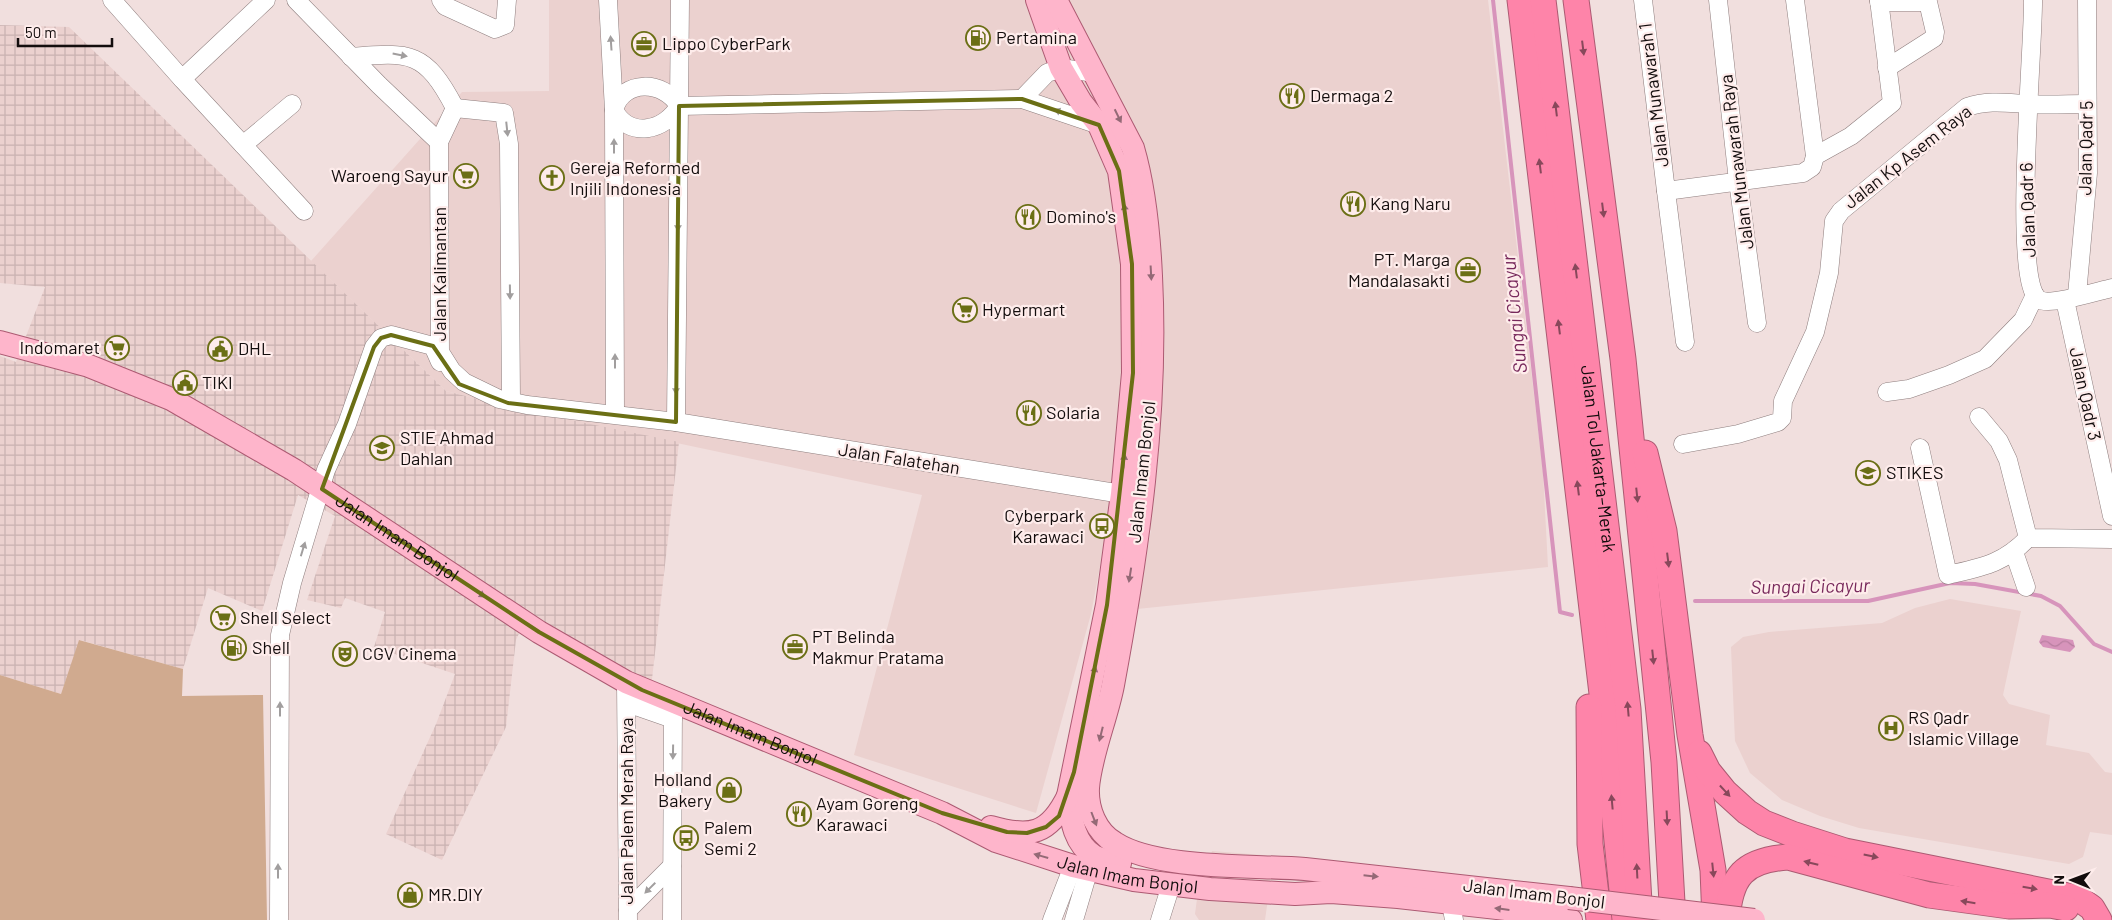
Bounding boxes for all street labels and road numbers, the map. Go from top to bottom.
street label: Jalan Munawarah 1 [1633,22,1673,168]
street label: Jalan Munawarah Raya [1714,73,1758,251]
street label: Jalan Kp Asem Raya [1839,100,1976,213]
street label: Jalan Qadr 5 [2073,100,2097,196]
street label: Jalan Qadr 6 [2014,162,2040,258]
street label: Jalan Kalimantan [428,207,450,341]
street label: Jalan Qadr 3 [2065,345,2107,443]
street label: Jalan Tol Jakarta–Merak [1577,364,1621,553]
street label: Jalan Imam Bonjol [1123,400,1159,544]
street label: Jalan Falatehan [837,438,962,478]
street label: Jalan Imam Bonjol [332,489,463,586]
street label: Jalan Imam Bonjol [680,695,821,770]
street label: Jalan Palem Merah Raya [615,717,637,905]
street label: Jalan Imam Bonjol [1055,850,1199,897]
street label: Jalan Imam Bonjol [1462,873,1606,913]

